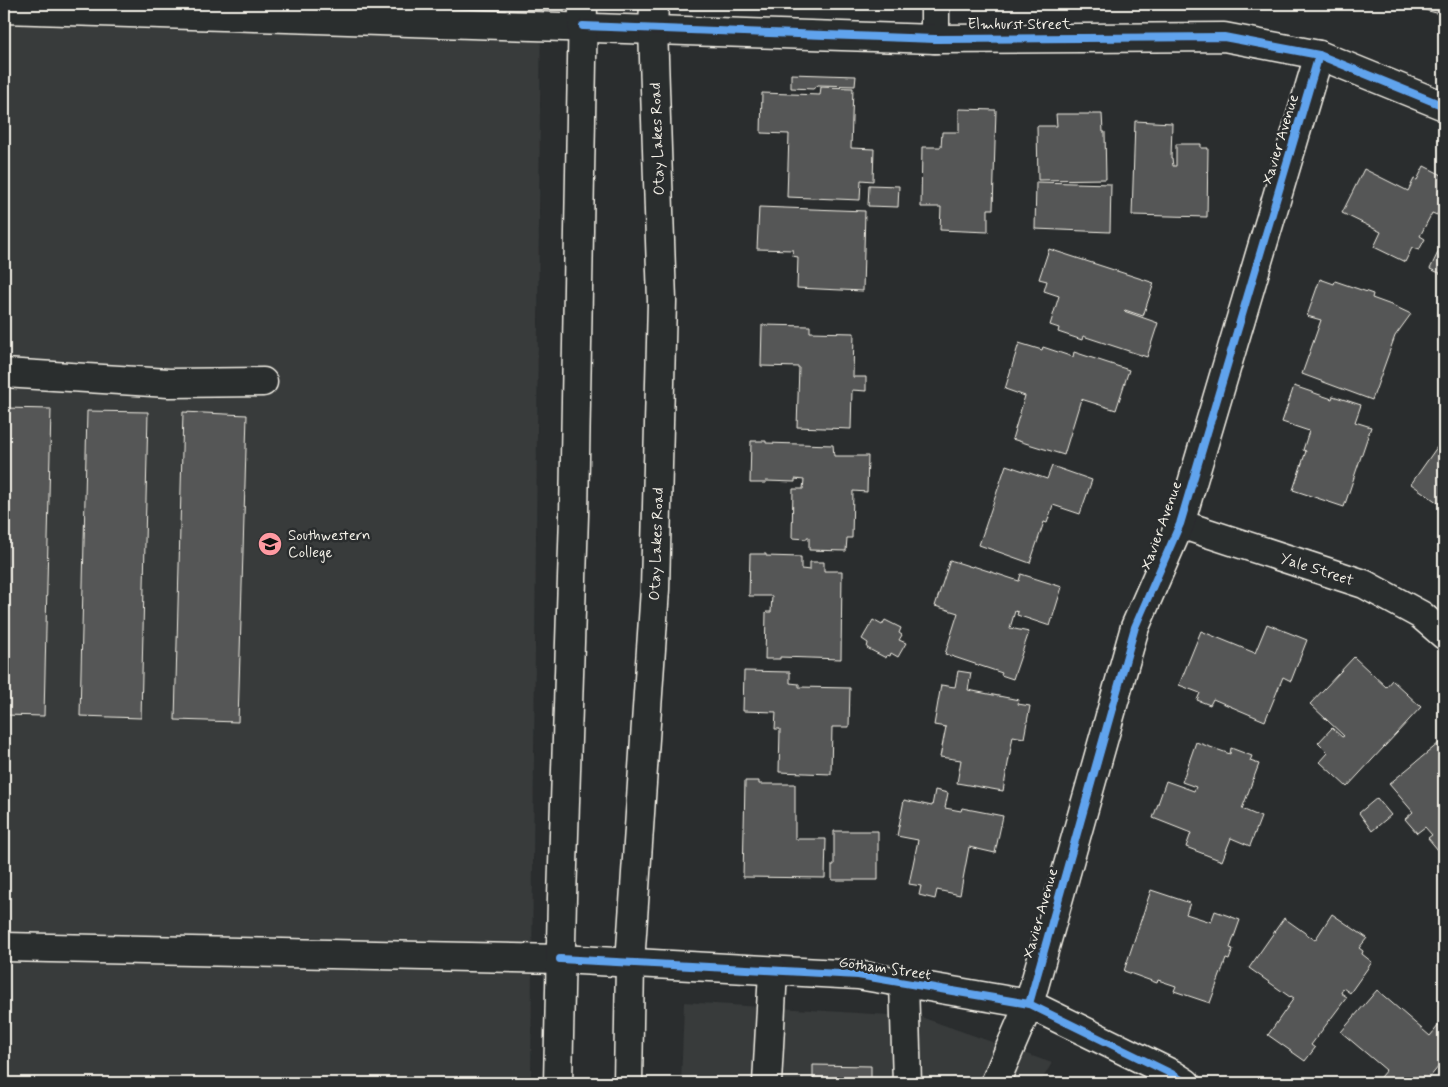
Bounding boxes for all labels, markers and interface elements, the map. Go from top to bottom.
street label: Elmhurst Street [968,15,1071,35]
street label: Otay Lakes Road [646,82,670,196]
street label: Xavier Avenue [1258,92,1304,187]
street label: Xavier Avenue [1137,478,1187,573]
street label: Otay Lakes Road [645,487,669,601]
place label: Southwestern College [288,526,370,563]
school or university icon: Southwestern College [257,531,283,557]
street label: Yale Street [1277,549,1356,591]
street label: Xavier Avenue [1019,866,1063,961]
street label: Gotham Street [837,953,933,985]

